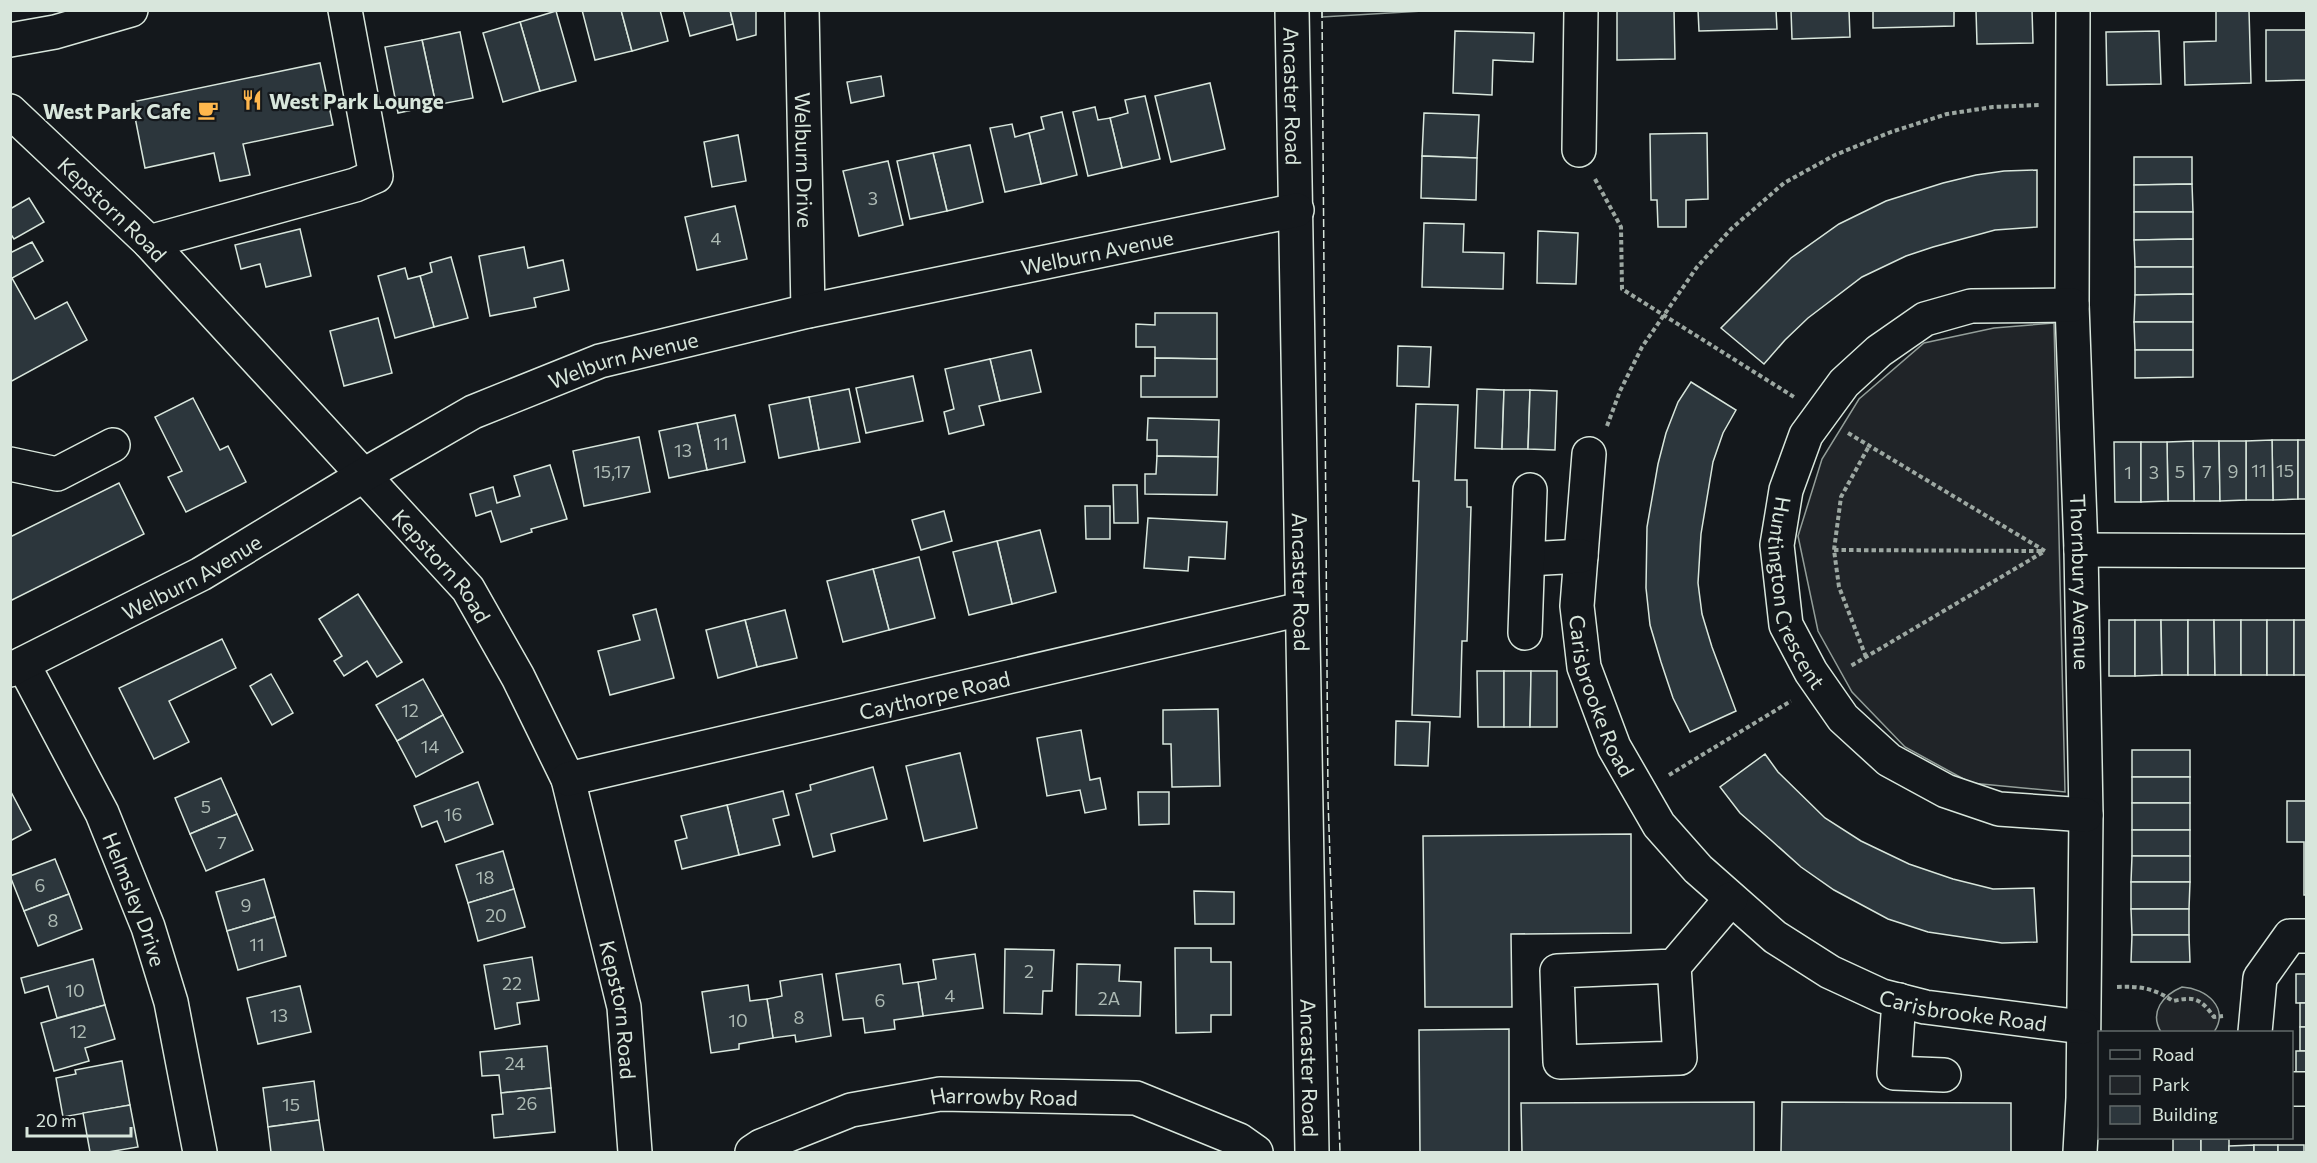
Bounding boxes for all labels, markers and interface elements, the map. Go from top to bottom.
street label: Ancaster Road [1280,27,1307,165]
restaurant icon: West Park Lounge [240,88,264,112]
place label: West Park Lounge [269,88,444,113]
street label: Welburn Drive [791,92,819,228]
place label: West Park Cafe [43,98,191,123]
cafe icon: West Park Cafe [196,98,220,122]
street label: Kepstorn Road [54,151,173,266]
house number: 3 [868,187,878,209]
street label: Welburn Avenue [1018,223,1175,279]
house number: 4 [711,227,722,249]
street label: Welburn Avenue [545,325,700,393]
house number: 11 [713,432,729,454]
house number: 13 [674,439,692,461]
house number: 11 [2251,459,2267,481]
house number: 15 [2276,459,2294,481]
house number: 15,17 [593,460,631,482]
house number: 5 [2175,460,2185,482]
house number: 7 [2202,460,2212,482]
house number: 9 [2228,460,2238,482]
house number: 1 [2124,461,2132,483]
house number: 3 [2149,461,2159,483]
street label: Thornbury Avenue [2066,493,2096,670]
street label: Huntington Crescent [1765,495,1831,693]
street label: Kepstorn Road [388,503,497,626]
street label: Ancaster Road [1288,512,1316,651]
street label: Welburn Avenue [117,528,265,624]
street label: Carisbrooke Road [1566,613,1641,780]
street label: Caythorpe Road [856,664,1012,724]
house number: 12 [401,699,419,721]
house number: 14 [421,735,439,757]
house number: 5 [201,795,211,817]
house number: 16 [444,803,462,825]
street label: Helmsley Drive [98,828,172,969]
house number: 7 [217,831,227,853]
house number: 18 [476,866,494,888]
house number: 6 [35,874,45,896]
house number: 9 [241,894,251,916]
house number: 20 [485,904,507,926]
house number: 8 [48,909,59,931]
house number: 11 [249,933,265,955]
street label: Kepstorn Road [596,938,642,1080]
house number: 2 [1024,960,1034,982]
house number: 22 [502,972,522,994]
house number: 10 [65,979,85,1001]
street label: Carisbrooke Road [1877,983,2049,1035]
house number: 4 [945,984,956,1006]
house number: 2A [1098,987,1120,1009]
house number: 6 [875,989,885,1011]
street label: Ancaster Road [1297,998,1324,1137]
house number: 13 [270,1004,288,1026]
house number: 8 [794,1006,805,1028]
house number: 10 [728,1009,748,1031]
house number: 12 [69,1020,87,1042]
legend [2098,1031,2293,1139]
text: Road [2152,1043,2194,1065]
house number: 24 [505,1052,525,1074]
text: Park [2152,1073,2190,1095]
street label: Harrowby Road [928,1081,1078,1109]
house number: 26 [517,1092,537,1114]
house number: 15 [282,1093,300,1115]
scale bar [27,1100,130,1138]
text: Building [2152,1103,2218,1125]
text: 20 m [36,1109,77,1131]

